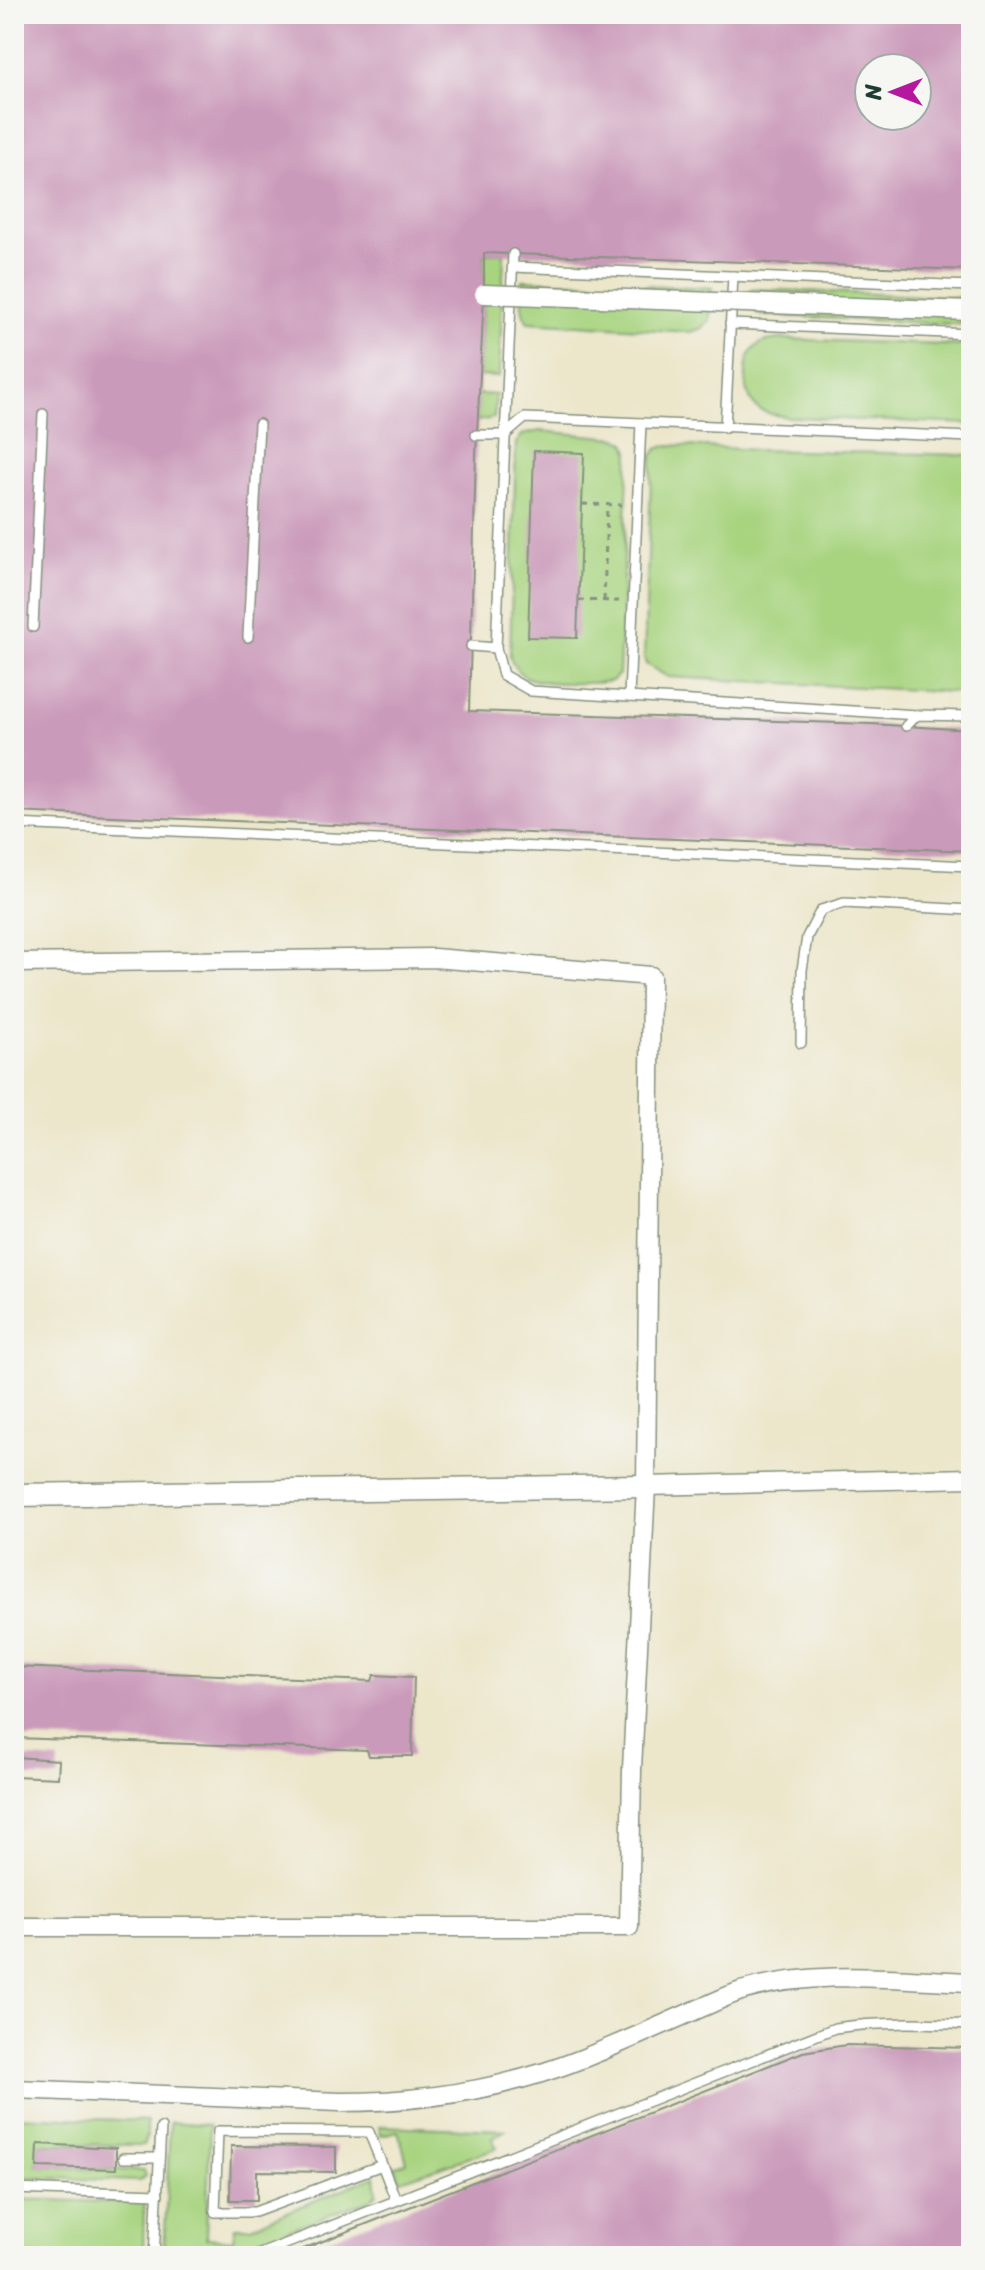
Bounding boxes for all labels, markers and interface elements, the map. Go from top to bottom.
north arrow [853,52,933,132]
text: N [854,84,893,101]

